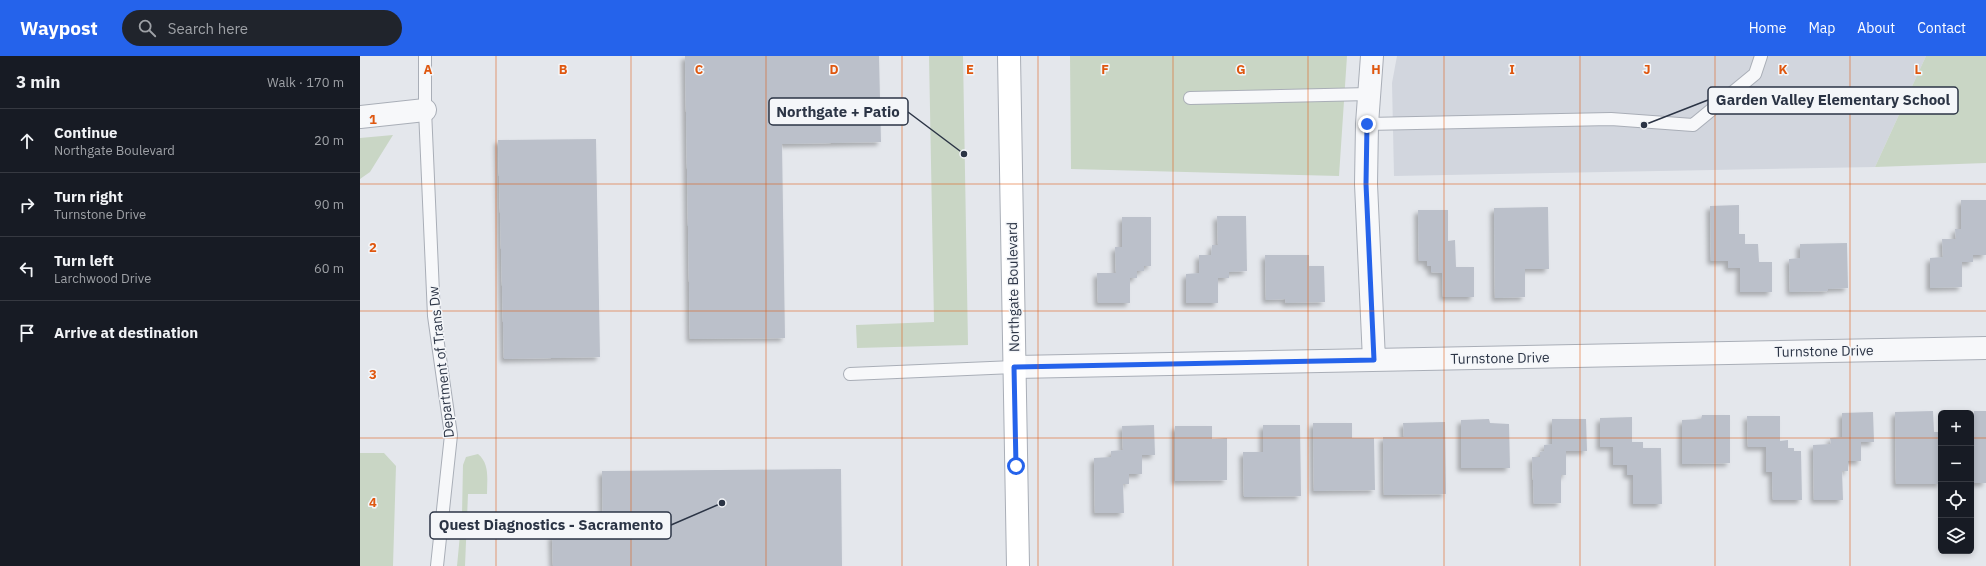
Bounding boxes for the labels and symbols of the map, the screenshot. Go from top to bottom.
text: A [424,61,433,78]
text: B [559,61,568,78]
text: C [695,61,704,78]
text: D [829,61,839,78]
text: E [966,61,974,78]
text: F [1101,61,1109,78]
text: G [1236,61,1246,78]
text: H [1371,61,1381,78]
text: I [1509,61,1515,78]
text: J [1643,61,1651,78]
text: K [1778,61,1788,78]
text: L [1915,61,1922,78]
callout: Garden Valley Elementary School [1708,87,1958,114]
text: Garden Valley Elementary School [1716,90,1951,109]
callout: Northgate + Patio [769,98,908,125]
text: Northgate + Patio [776,102,900,121]
text: 1 [369,111,377,128]
route end [1358,115,1376,133]
street label: Northgate Boulevard [1003,222,1023,352]
text: 2 [369,239,377,256]
street label: Department of Trans Dw [424,285,458,439]
street label: Turnstone Drive [1774,341,1874,361]
street label: Turnstone Drive [1450,348,1550,368]
text: 3 [369,366,377,383]
route start [1007,457,1025,475]
text: 4 [369,494,377,511]
callout: Quest Diagnostics - Sacramento [430,512,671,539]
text: Quest Diagnostics - Sacramento [439,515,663,534]

